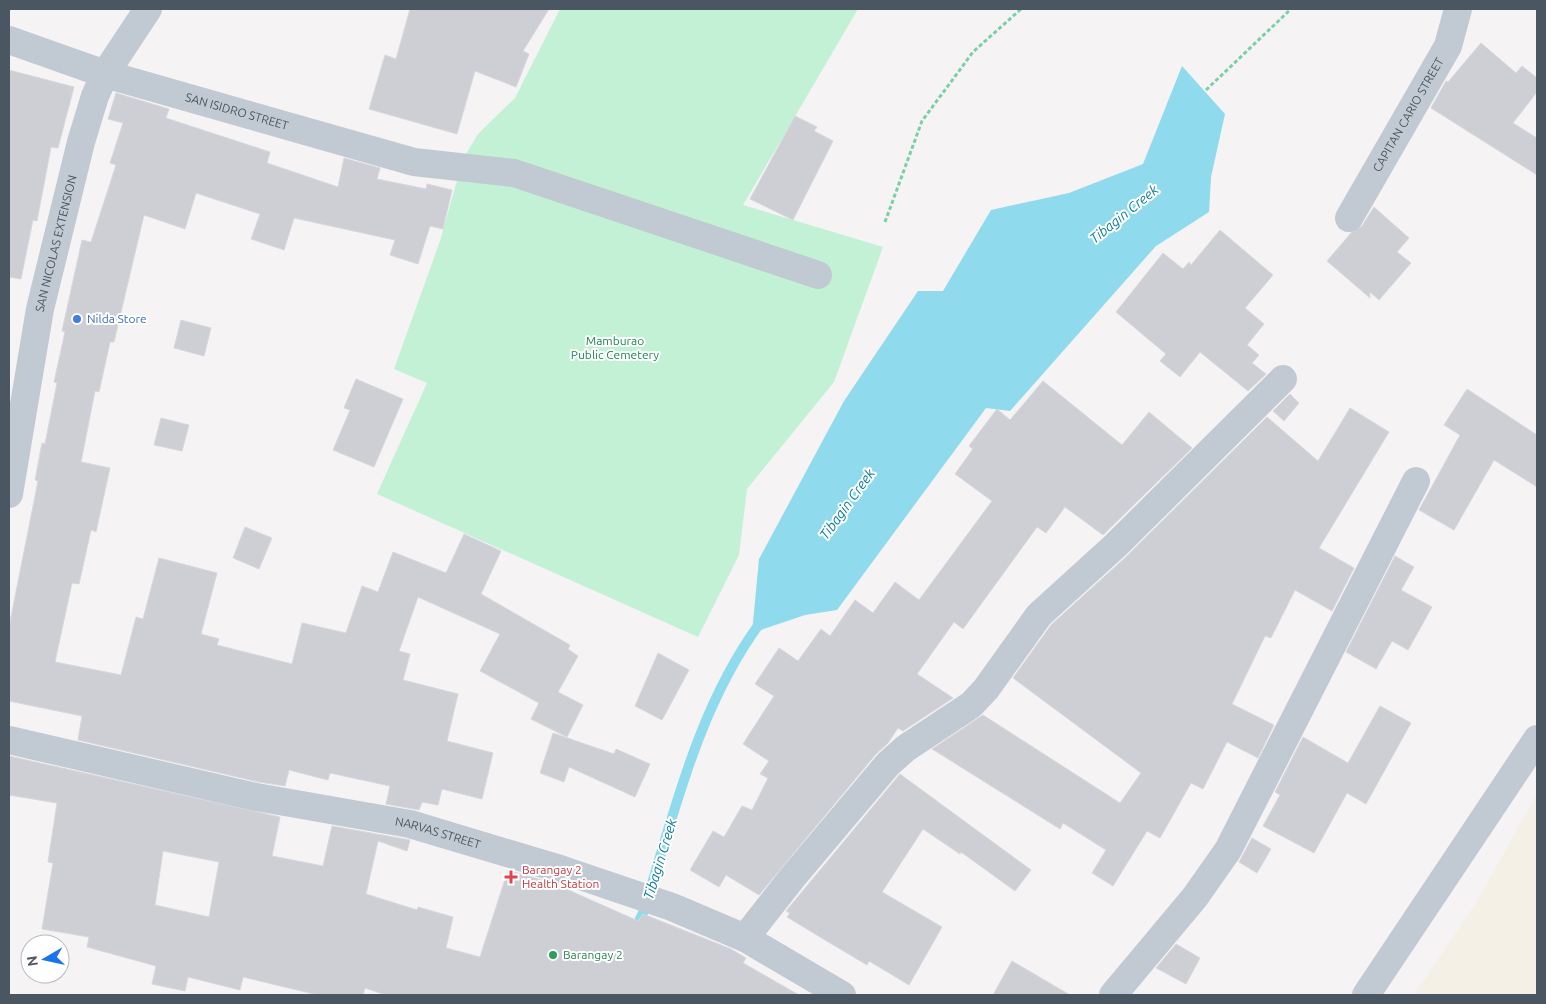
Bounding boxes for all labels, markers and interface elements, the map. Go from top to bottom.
street label: CAPITAN CARIO STREET [1370,55,1446,174]
street label: SAN ISIDRO STREET [184,90,290,132]
street label: SAN NICOLAS EXTENSION [32,174,79,313]
water label: Tibagin Creek [1086,181,1162,247]
place label: Nilda Store [87,312,147,325]
marker: Nilda Store [71,313,83,325]
park label: Mamburao Public Cemetery [571,334,659,361]
water label: Tibagin Creek [816,465,879,543]
street label: NARVAS STREET [394,814,483,851]
water label: Tibagin Creek [640,816,680,901]
place label: Barangay 2 Health Station [522,863,599,890]
marker: Barangay 2 Health Station [504,870,518,884]
north arrow [20,934,70,984]
place label: Barangay 2 [563,948,623,961]
marker: Barangay 2 [547,949,559,961]
text: N [23,955,41,967]

